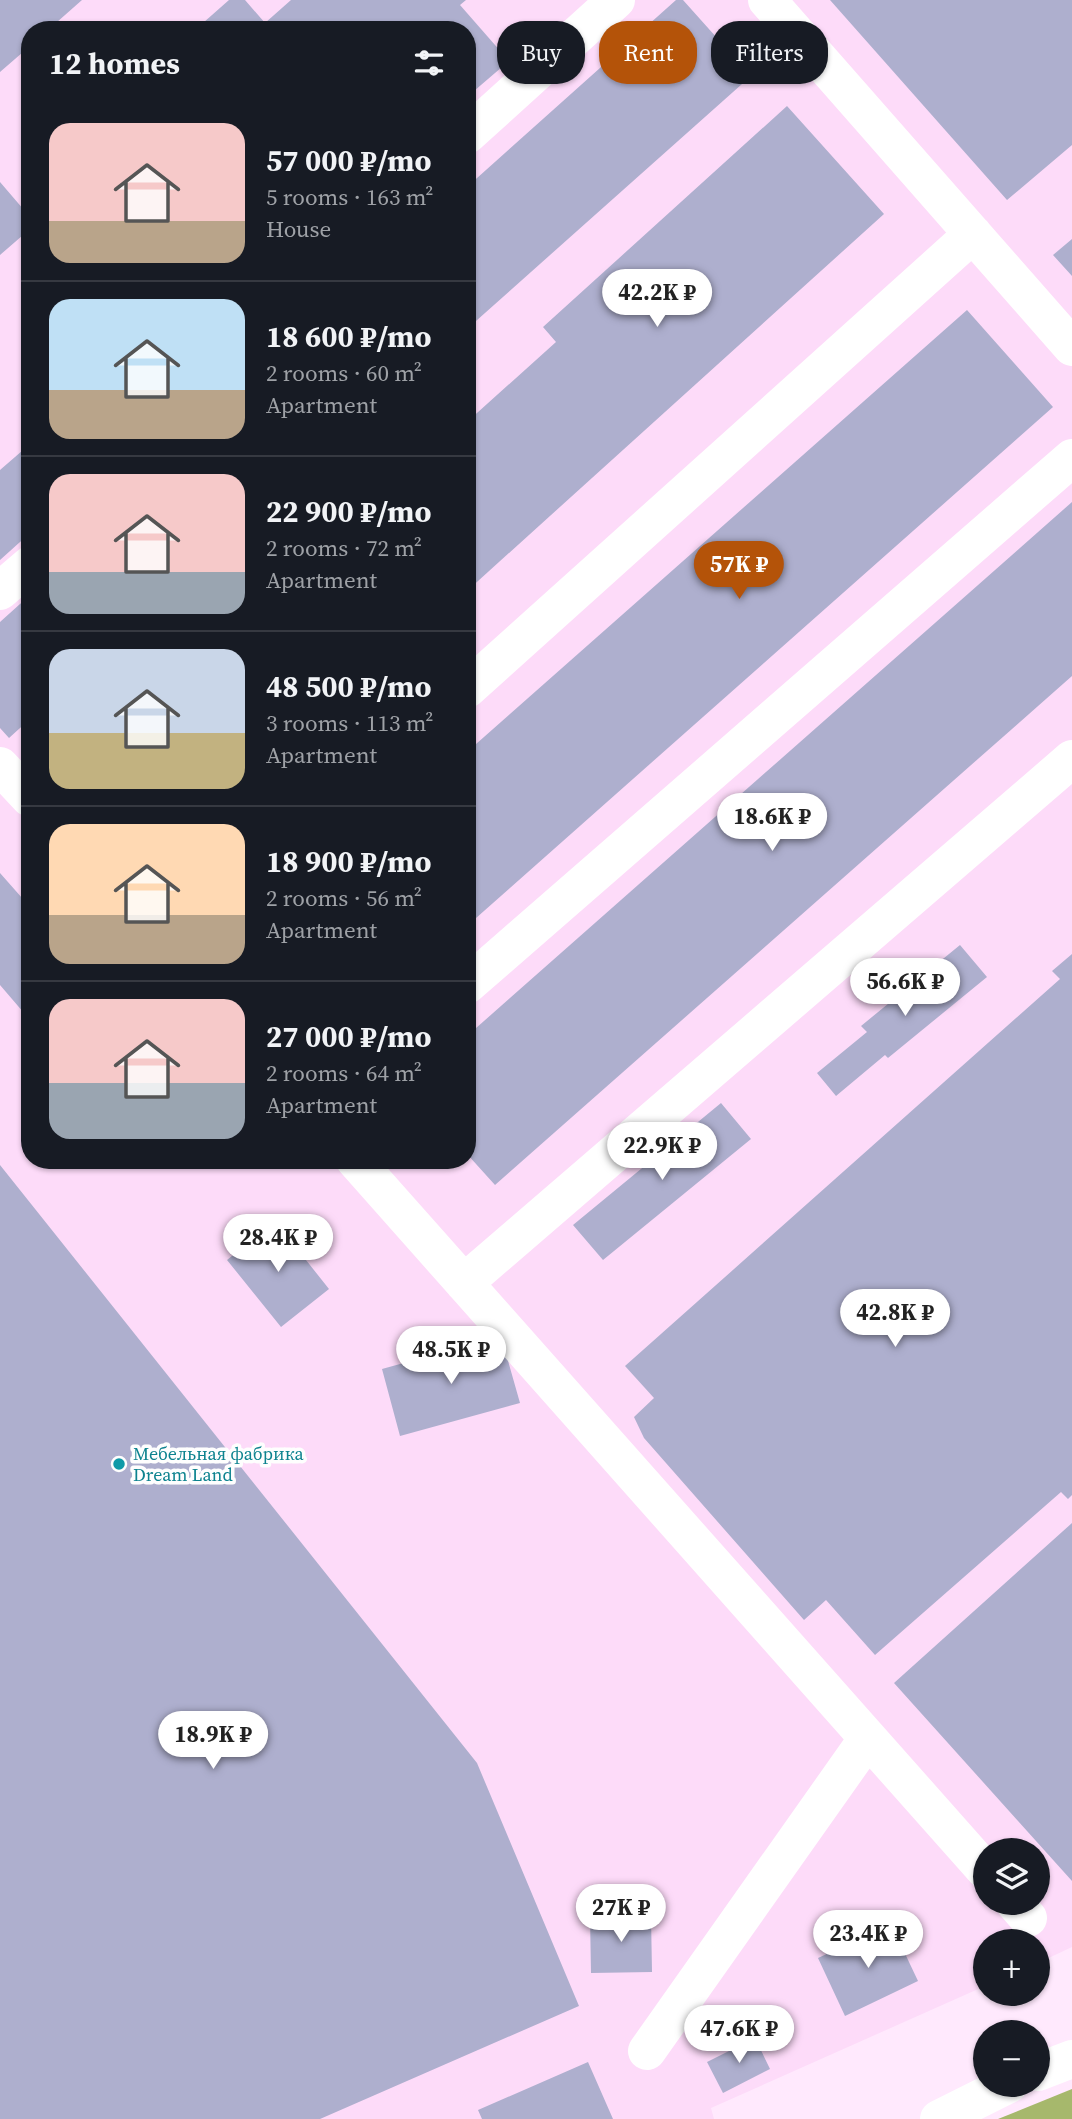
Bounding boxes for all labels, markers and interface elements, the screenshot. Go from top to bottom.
chip: Buy [497,21,585,84]
chip: Rent [599,21,697,84]
chip: Filters [711,21,828,84]
text: 12 homes [49,43,180,84]
icon: filters [410,44,448,82]
text: 57 000 ₽/mo [266,140,431,181]
icon: home [105,151,189,235]
text: 5 rooms · 163 m² [266,181,433,213]
text: House [266,213,331,245]
pin: 42.2K ₽ [592,270,722,329]
text: 42.2K ₽ [618,276,696,308]
text: 18 600 ₽/mo [266,316,431,357]
icon: home [105,327,189,411]
text: 2 rooms · 60 m² [266,357,422,389]
text: Apartment [266,389,377,421]
text: 22 900 ₽/mo [266,491,431,532]
icon: home [105,502,189,586]
text: 2 rooms · 72 m² [266,532,422,564]
pin: 57K ₽ [690,542,788,601]
text: 57K ₽ [710,548,768,580]
text: Apartment [266,564,377,596]
text: 48 500 ₽/mo [266,666,431,707]
icon: home [105,677,189,761]
text: 3 rooms · 113 m² [266,707,433,739]
text: Apartment [266,739,377,771]
pin: 18.6K ₽ [707,794,837,853]
text: 18.6K ₽ [733,800,811,832]
text: 18 900 ₽/mo [266,841,431,882]
icon: home [105,852,189,936]
text: 2 rooms · 56 m² [266,882,422,914]
text: Apartment [266,914,377,946]
pin: 56.6K ₽ [840,958,970,1018]
text: 56.6K ₽ [866,965,944,997]
text: 27 000 ₽/mo [266,1016,431,1057]
icon: home [105,1027,189,1111]
text: 2 rooms · 64 m² [266,1057,422,1089]
text: Apartment [266,1089,377,1121]
pin: 22.9K ₽ [597,1122,727,1182]
text: 22.9K ₽ [623,1129,701,1161]
pin: 28.4K ₽ [213,1214,343,1274]
text: 28.4K ₽ [239,1221,317,1253]
pin: 42.8K ₽ [830,1290,960,1349]
text: 42.8K ₽ [856,1296,934,1328]
pin: 48.5K ₽ [386,1326,516,1386]
text: 48.5K ₽ [412,1333,490,1365]
place label: Мебельная фабрика Dream Land [133,1441,304,1487]
marker: Мебельная фабрика Dream Land [111,1456,127,1472]
pin: 18.9K ₽ [148,1712,278,1771]
text: 18.9K ₽ [174,1718,252,1750]
map controls [973,1838,1050,2097]
button: layers [973,1838,1050,1915]
pin: 27K ₽ [572,1884,670,1944]
text: 27K ₽ [592,1891,650,1923]
pin: 23.4K ₽ [803,1910,933,1970]
text: 23.4K ₽ [829,1917,907,1949]
button: + [973,1929,1050,2006]
pin: 47.6K ₽ [674,2006,804,2065]
text: 47.6K ₽ [700,2012,778,2044]
button: − [973,2020,1050,2097]

